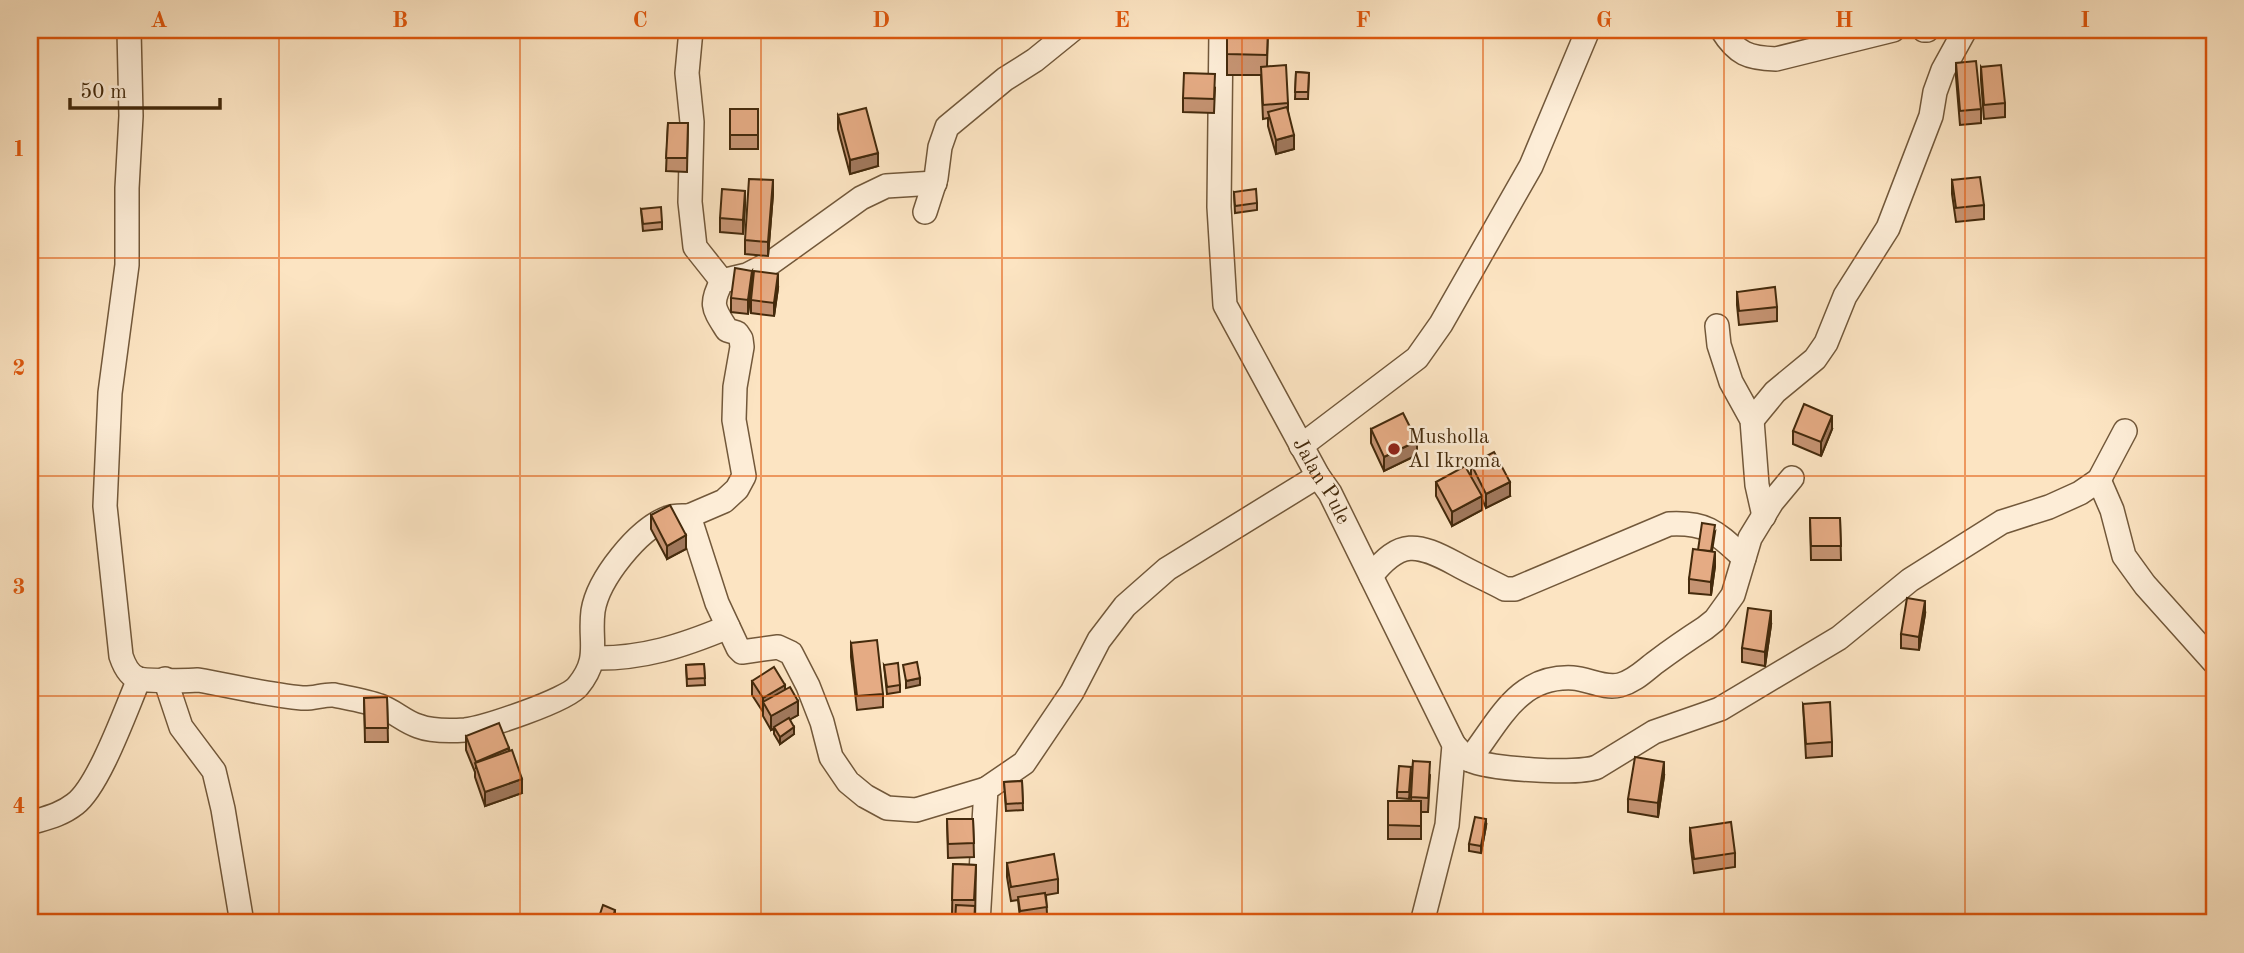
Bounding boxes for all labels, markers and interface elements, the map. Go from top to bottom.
text: A [150,9,168,32]
text: B [392,9,408,32]
text: C [632,9,648,32]
text: D [872,9,890,32]
text: E [1114,9,1130,32]
text: F [1355,9,1371,32]
text: G [1596,9,1612,32]
text: H [1835,9,1853,32]
text: I [2080,9,2090,32]
scale bar [70,66,220,110]
text: 50 m [80,82,127,103]
text: 1 [12,138,26,161]
text: 2 [12,357,26,380]
place label: Musholla Al Ikroma [1408,427,1501,472]
street label: Jalan Pule [1289,434,1354,527]
marker: Musholla Al Ikroma [1386,441,1402,457]
text: 3 [12,576,26,599]
text: 4 [12,795,26,818]

